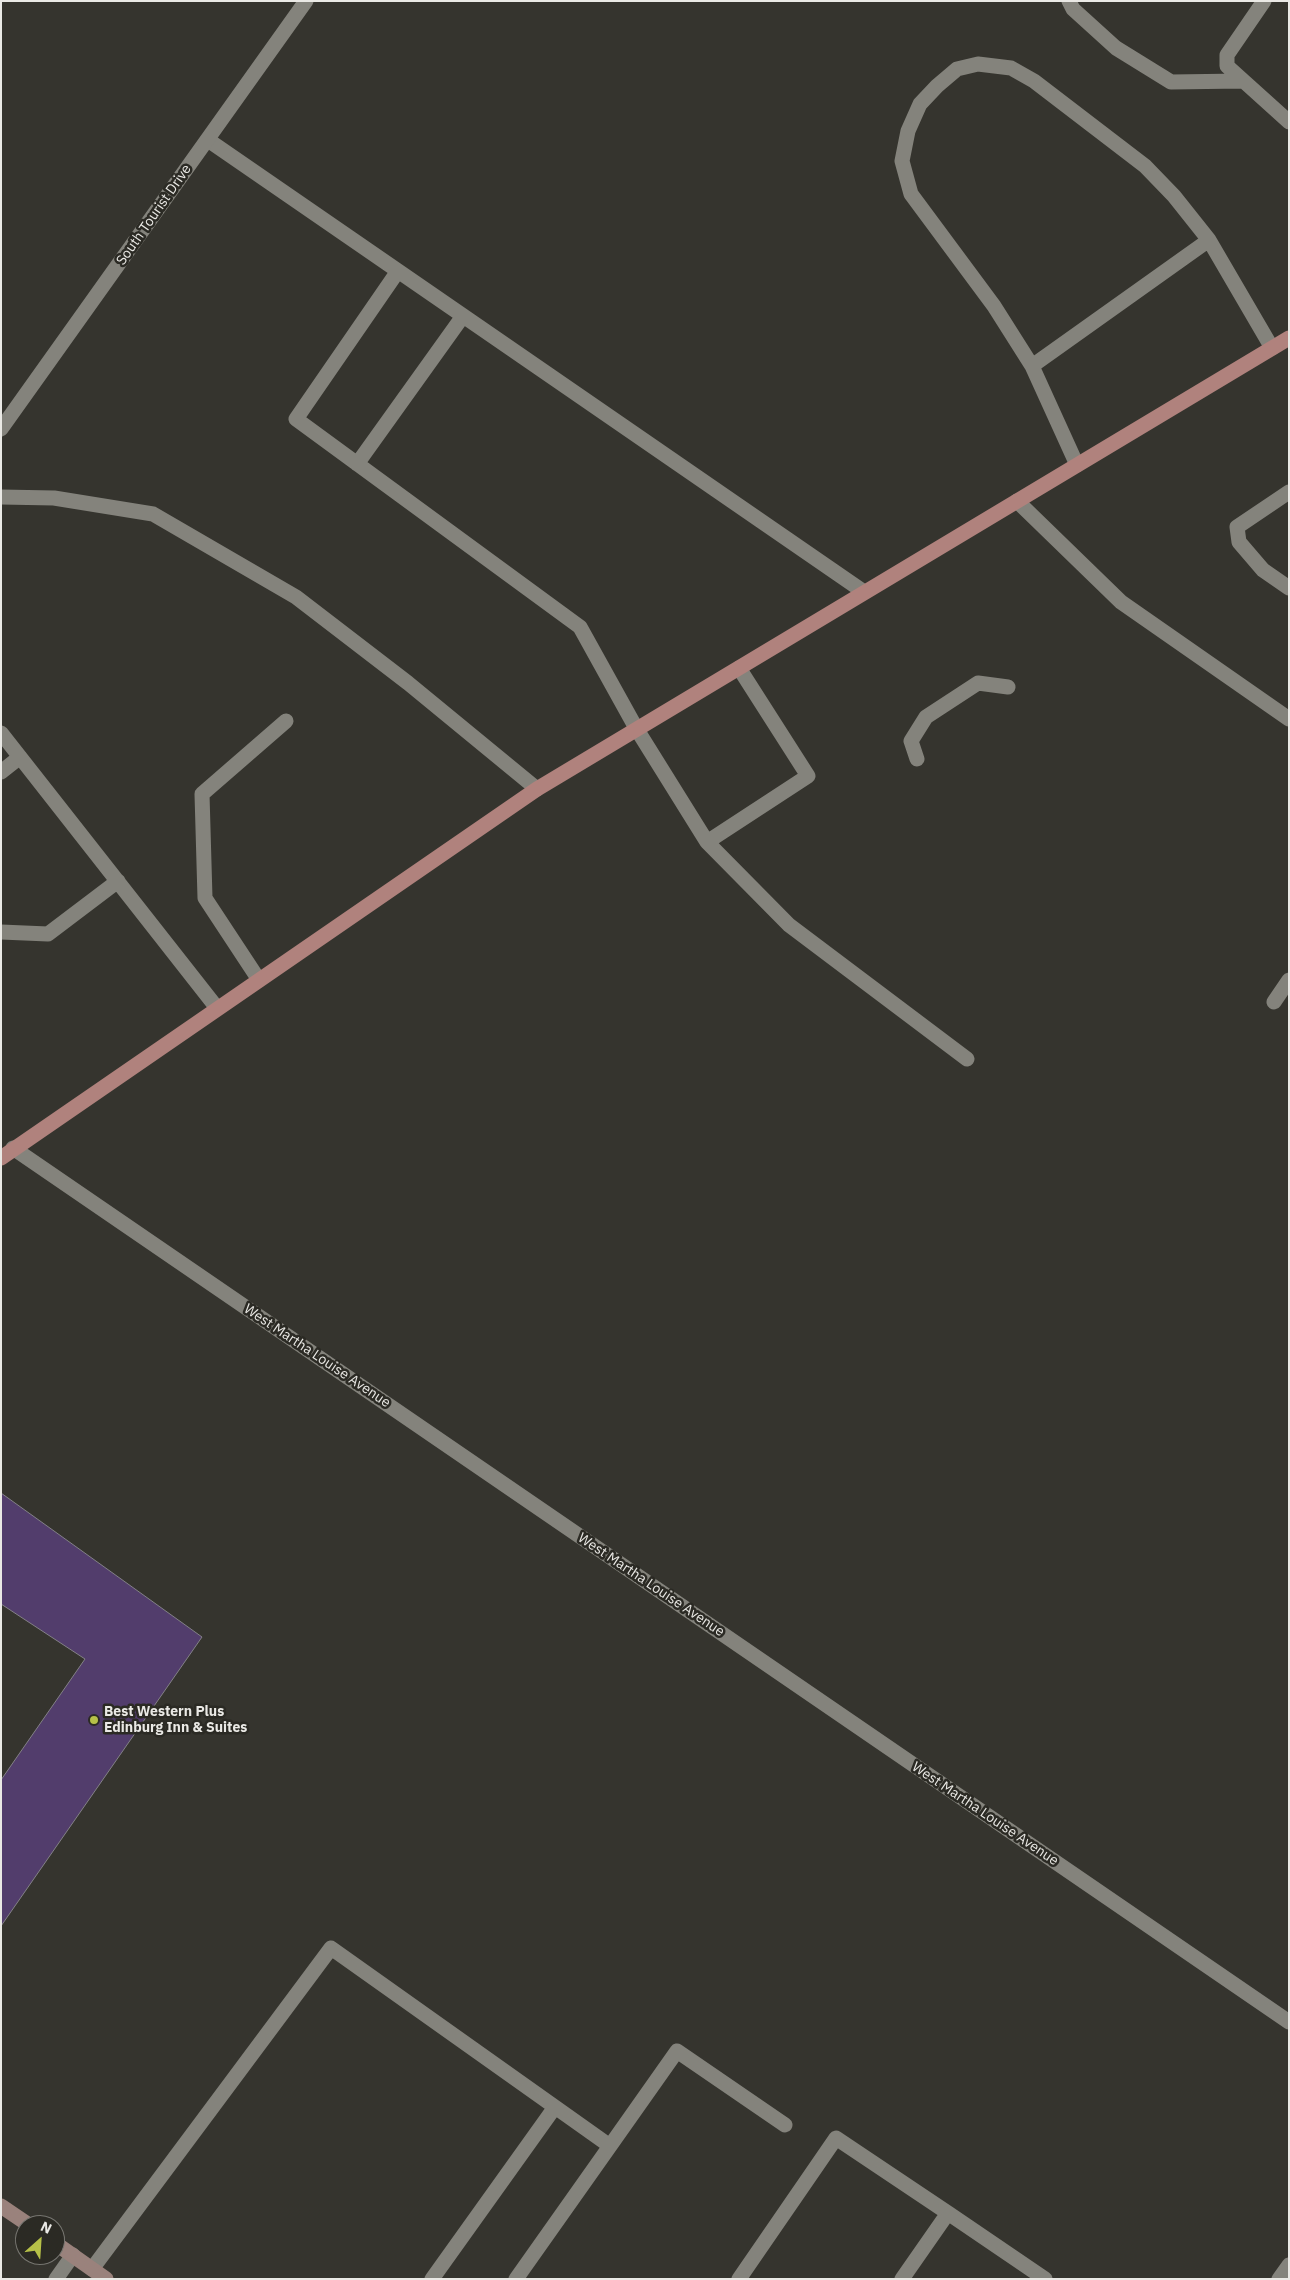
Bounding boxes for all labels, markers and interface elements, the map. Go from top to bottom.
street label: South Tourist Drive [113,161,195,269]
street label: West Martha Louise Avenue [240,1301,394,1411]
street label: West Martha Louise Avenue [574,1530,728,1640]
place label: Best Western Plus Edinburg Inn & Suites [104,1704,247,1736]
marker: Best Western Plus Edinburg Inn & Suites [88,1714,100,1726]
street label: West Martha Louise Avenue [908,1759,1062,1869]
north arrow [15,2215,65,2265]
text: N [38,2217,55,2238]

